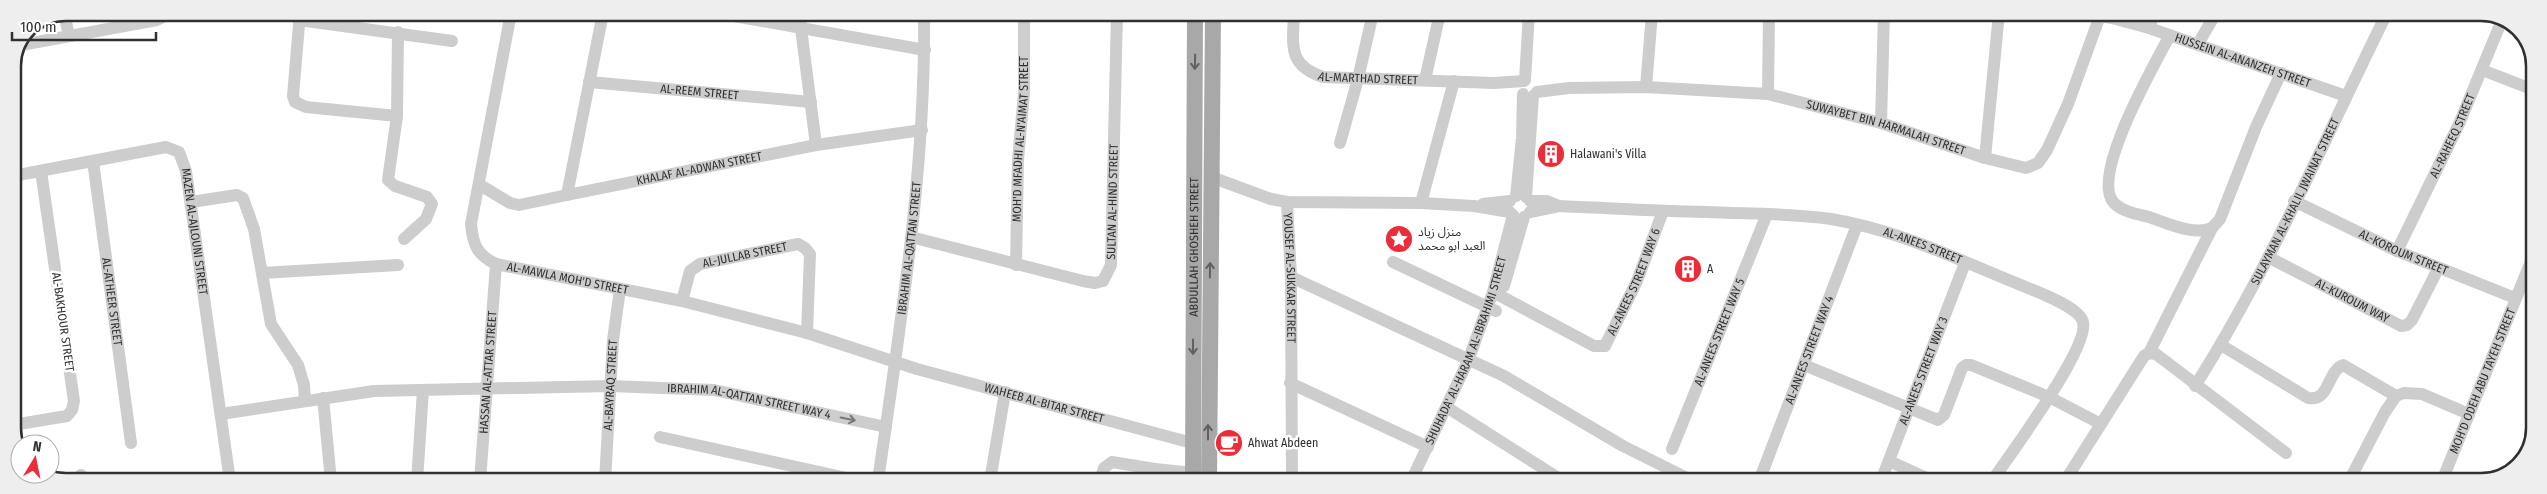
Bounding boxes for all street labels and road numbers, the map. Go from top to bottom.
street label: HUSSEIN AL-ANANZEH STREET [2173,30,2313,90]
street label: MOH'D MFADHI AL-N'AIMAT STREET [1010,56,1031,222]
street label: AL-MARTHAD STREET [1316,69,1419,87]
street label: AL-REEM STREET [660,81,740,103]
street label: AL-RAHEEQ STREET [2427,91,2478,180]
street label: SUWAYBET BIN HARMALAH STREET [1805,97,1968,158]
street label: SULAYMAN AL-KHALIL JWAINAT STREET [2248,116,2342,287]
street label: SULTAN AL-HIND STREET [1104,143,1121,260]
street label: KHALAF AL-ADWAN STREET [635,149,764,188]
street label: MAZEN AL-AJLOUNI STREET [179,167,211,296]
street label: ABDULLAH GHOSHEH STREET [1187,177,1201,317]
street label: IBRAHIM AL-QATTAN STREET [895,180,924,316]
street label: YOUSEF AL-SUKKAR STREET [1281,212,1298,344]
street label: AL-ANEES STREET [1882,225,1964,267]
street label: AL-ANEES STREET WAY 6 [1604,226,1663,338]
street label: AL-KOROUM STREET [2357,227,2450,278]
street label: AL-JULLAB STREET [701,239,789,270]
street label: SHUHADA' AL-HARAM AL-IBRAHIMI STREET [1422,254,1509,447]
street label: AL-ATHEER STREET [99,257,125,347]
street label: AL-MAWLA MOH'D STREET [506,259,630,297]
street label: AL-BAKHOUR STREET [49,272,77,373]
street label: AL-ANEES STREET WAY 5 [1691,276,1747,388]
street label: AL-KUROUM WAY [2313,276,2392,326]
street label: AL-ANEES STREET WAY 4 [1782,293,1836,406]
street label: MOH'D ODEH ABU TAYEH STREET [2447,306,2518,456]
street label: HASSAN AL-ATTAR STREET [477,310,500,434]
street label: AL-ANEES STREET WAY 3 [1896,315,1951,427]
street label: AL-BAYRAQ STREET [601,339,620,431]
street label: WAHEEB AL-BITAR STREET [983,380,1106,426]
street label: IBRAHIM AL-QATTAN STREET WAY 4 [667,381,832,422]

